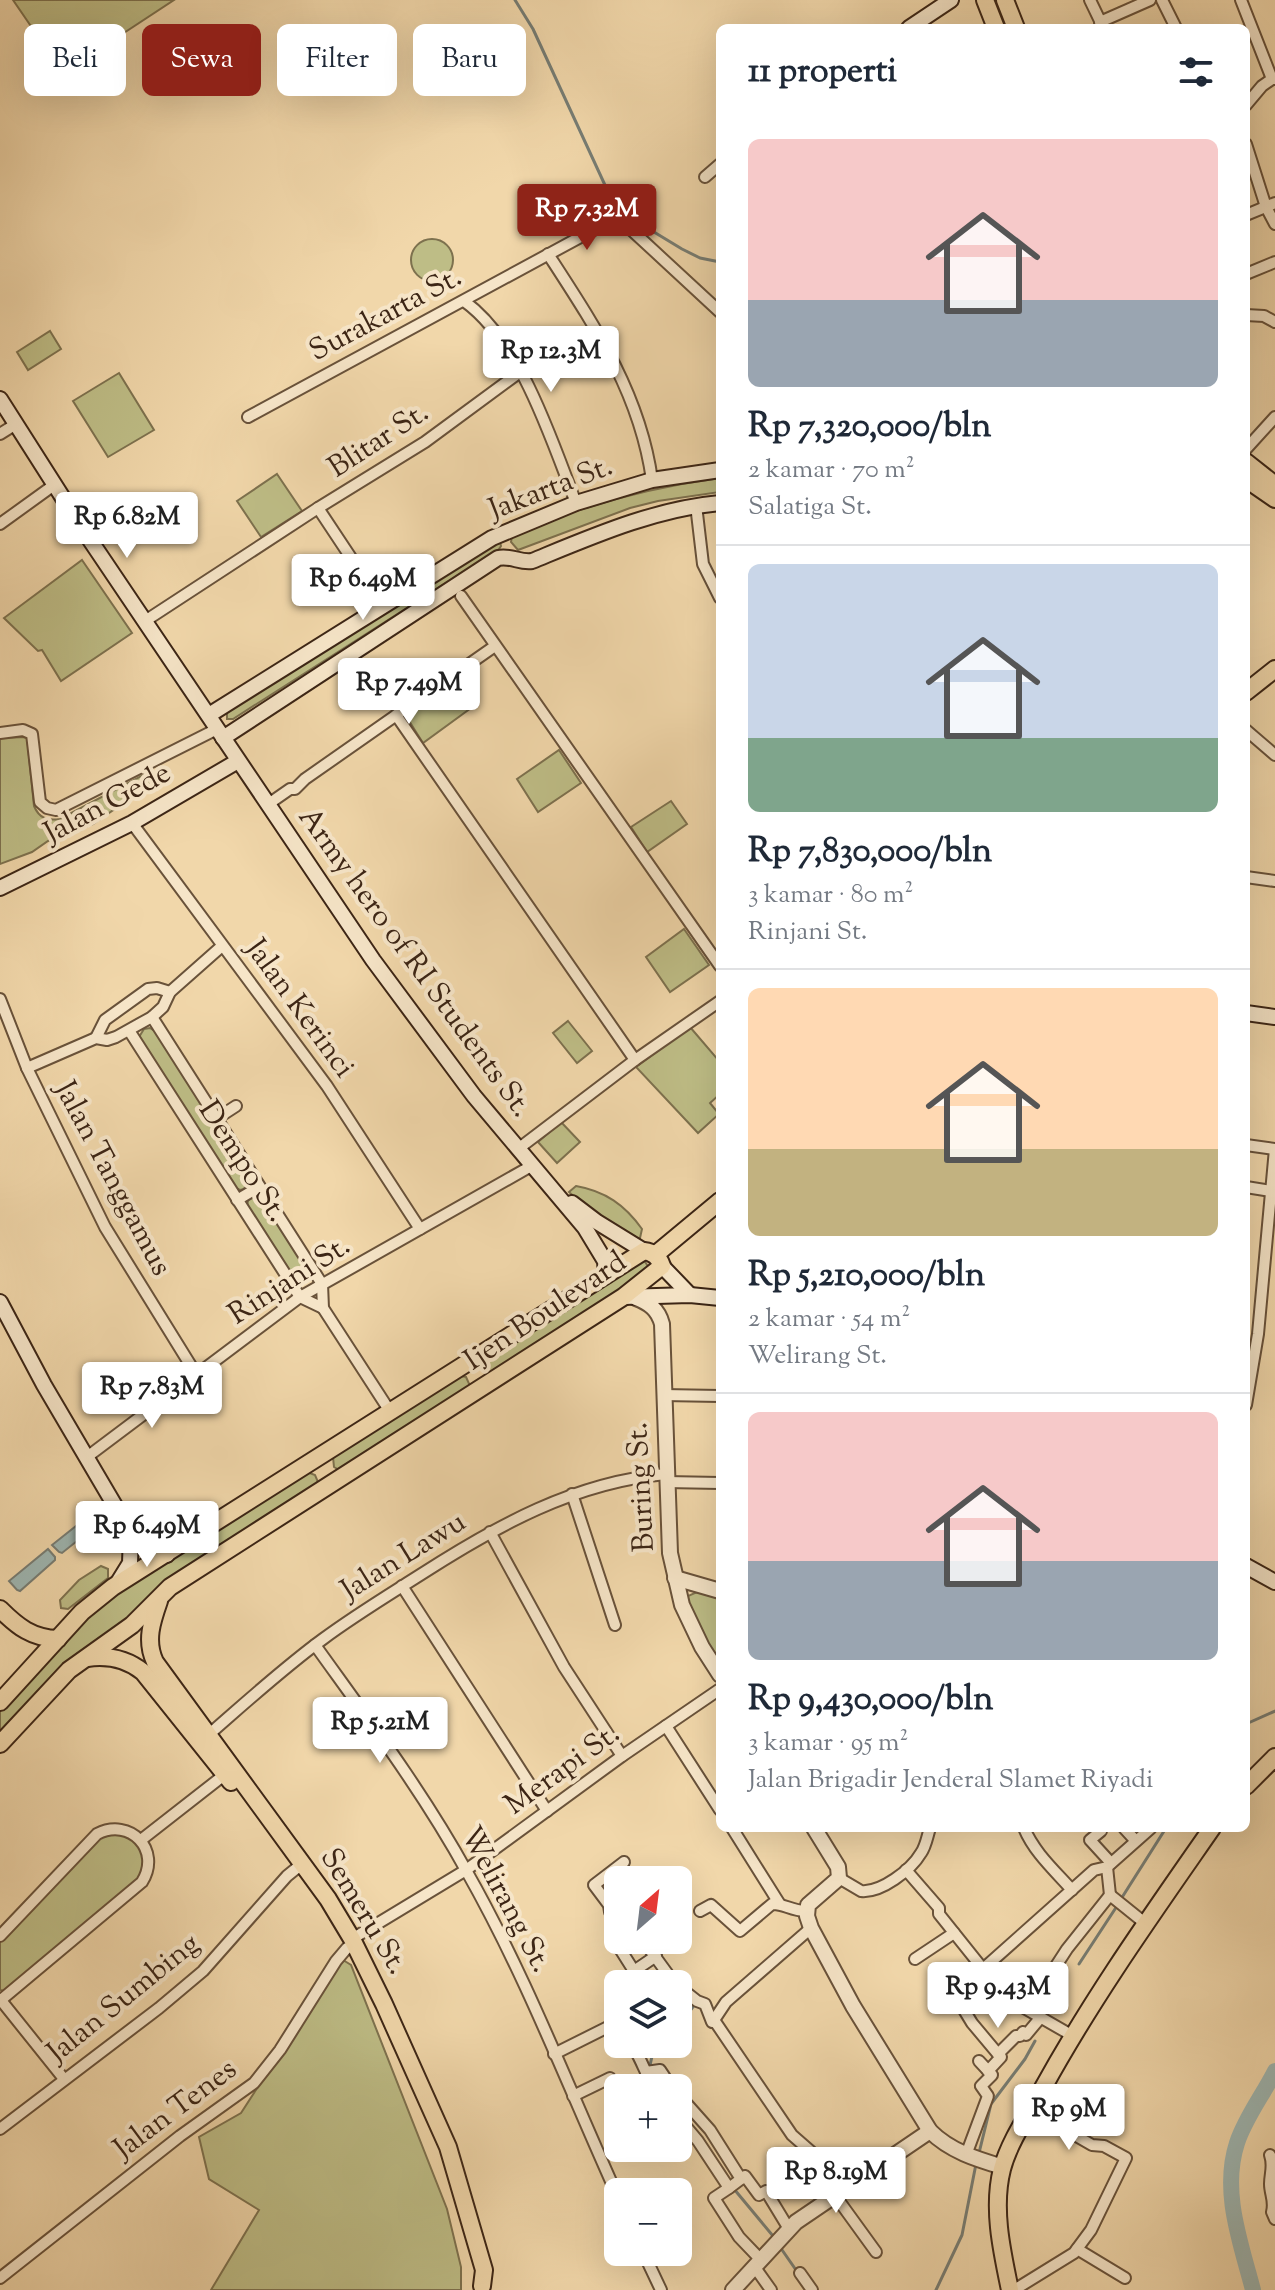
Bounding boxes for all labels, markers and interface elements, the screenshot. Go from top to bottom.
chip: Beli [24,24,126,96]
chip: Sewa [142,24,261,96]
chip: Filter [277,24,397,96]
chip: Baru [413,24,526,96]
text: 11 properti [748,48,897,97]
icon: filters [1174,50,1218,94]
pin: Rp 7.32M [504,184,670,252]
text: Rp 7.32M [535,191,639,228]
icon: home [911,191,1055,335]
street label: Surakarta St. [302,257,470,373]
pin: Rp 12.3M [468,326,634,394]
text: Rp 12.3M [501,333,601,370]
street label: Blitar St. [320,392,438,490]
text: Rp 7,320,000/bln [748,403,991,452]
street label: Jakarta St. [481,446,619,533]
text: 2 kamar · 70 m² [748,452,914,489]
text: Salatiga St. [748,489,872,526]
pin: Rp 6.82M [44,492,210,560]
text: Rp 6.82M [74,499,180,536]
pin: Rp 6.49M [280,554,446,622]
text: Rp 6.49M [310,561,416,598]
icon: home [911,616,1055,760]
pin: Rp 7.49M [326,658,492,726]
text: Rp 7.49M [356,665,462,702]
street label: Jalan Gede [35,753,179,856]
street label: Army hero of RI Students St. [287,799,541,1127]
text: Rp 7,830,000/bln [748,828,992,877]
text: 3 kamar · 80 m² [748,877,913,914]
text: Rinjani St. [748,914,867,951]
street label: Jalan Kerinci [233,929,364,1087]
icon: home [911,1040,1055,1184]
street label: Jalan Tanggamus [42,1072,181,1284]
street label: Dempo St. [187,1093,297,1231]
street label: Rinjani St. [221,1225,359,1337]
street label: Ijen Boulevard [456,1242,636,1382]
text: Rp 5,210,000/bln [748,1252,985,1301]
text: 2 kamar · 54 m² [748,1301,910,1338]
text: Welirang St. [748,1338,887,1375]
pin: Rp 7.83M [69,1362,235,1430]
text: Rp 7.83M [100,1369,204,1406]
street label: Buring St. [617,1421,667,1553]
icon: home [911,1464,1055,1608]
pin: Rp 6.49M [64,1501,230,1569]
street label: Jalan Lawu [332,1502,475,1613]
text: Rp 6.49M [94,1508,200,1545]
text: Rp 9,430,000/bln [748,1676,993,1725]
pin: Rp 5.21M [297,1697,463,1765]
text: Rp 5.21M [331,1704,429,1741]
street label: Merapi St. [497,1713,629,1827]
text: 3 kamar · 95 m² [748,1725,908,1762]
text: Jalan Brigadir Jenderal Slamet Riyadi [748,1762,1153,1799]
street label: Welirang St. [448,1819,562,1981]
street label: Semeru St. [308,1841,418,1983]
north arrow [604,1866,692,1954]
map controls [604,1866,692,2266]
street label: Jalan Sumbing [37,1924,210,2075]
pin: Rp 9.43M [915,1962,1081,2030]
text: Rp 9.43M [945,1969,1051,2006]
button: layers [604,1970,692,2058]
street label: Jalan Tenes [104,2049,247,2172]
button: + [604,2074,692,2162]
pin: Rp 9M [1013,2084,1125,2152]
text: Rp 9M [1032,2091,1106,2128]
pin: Rp 8.19M [753,2147,919,2215]
text: Rp 8.19M [785,2154,887,2191]
button: − [604,2178,692,2266]

